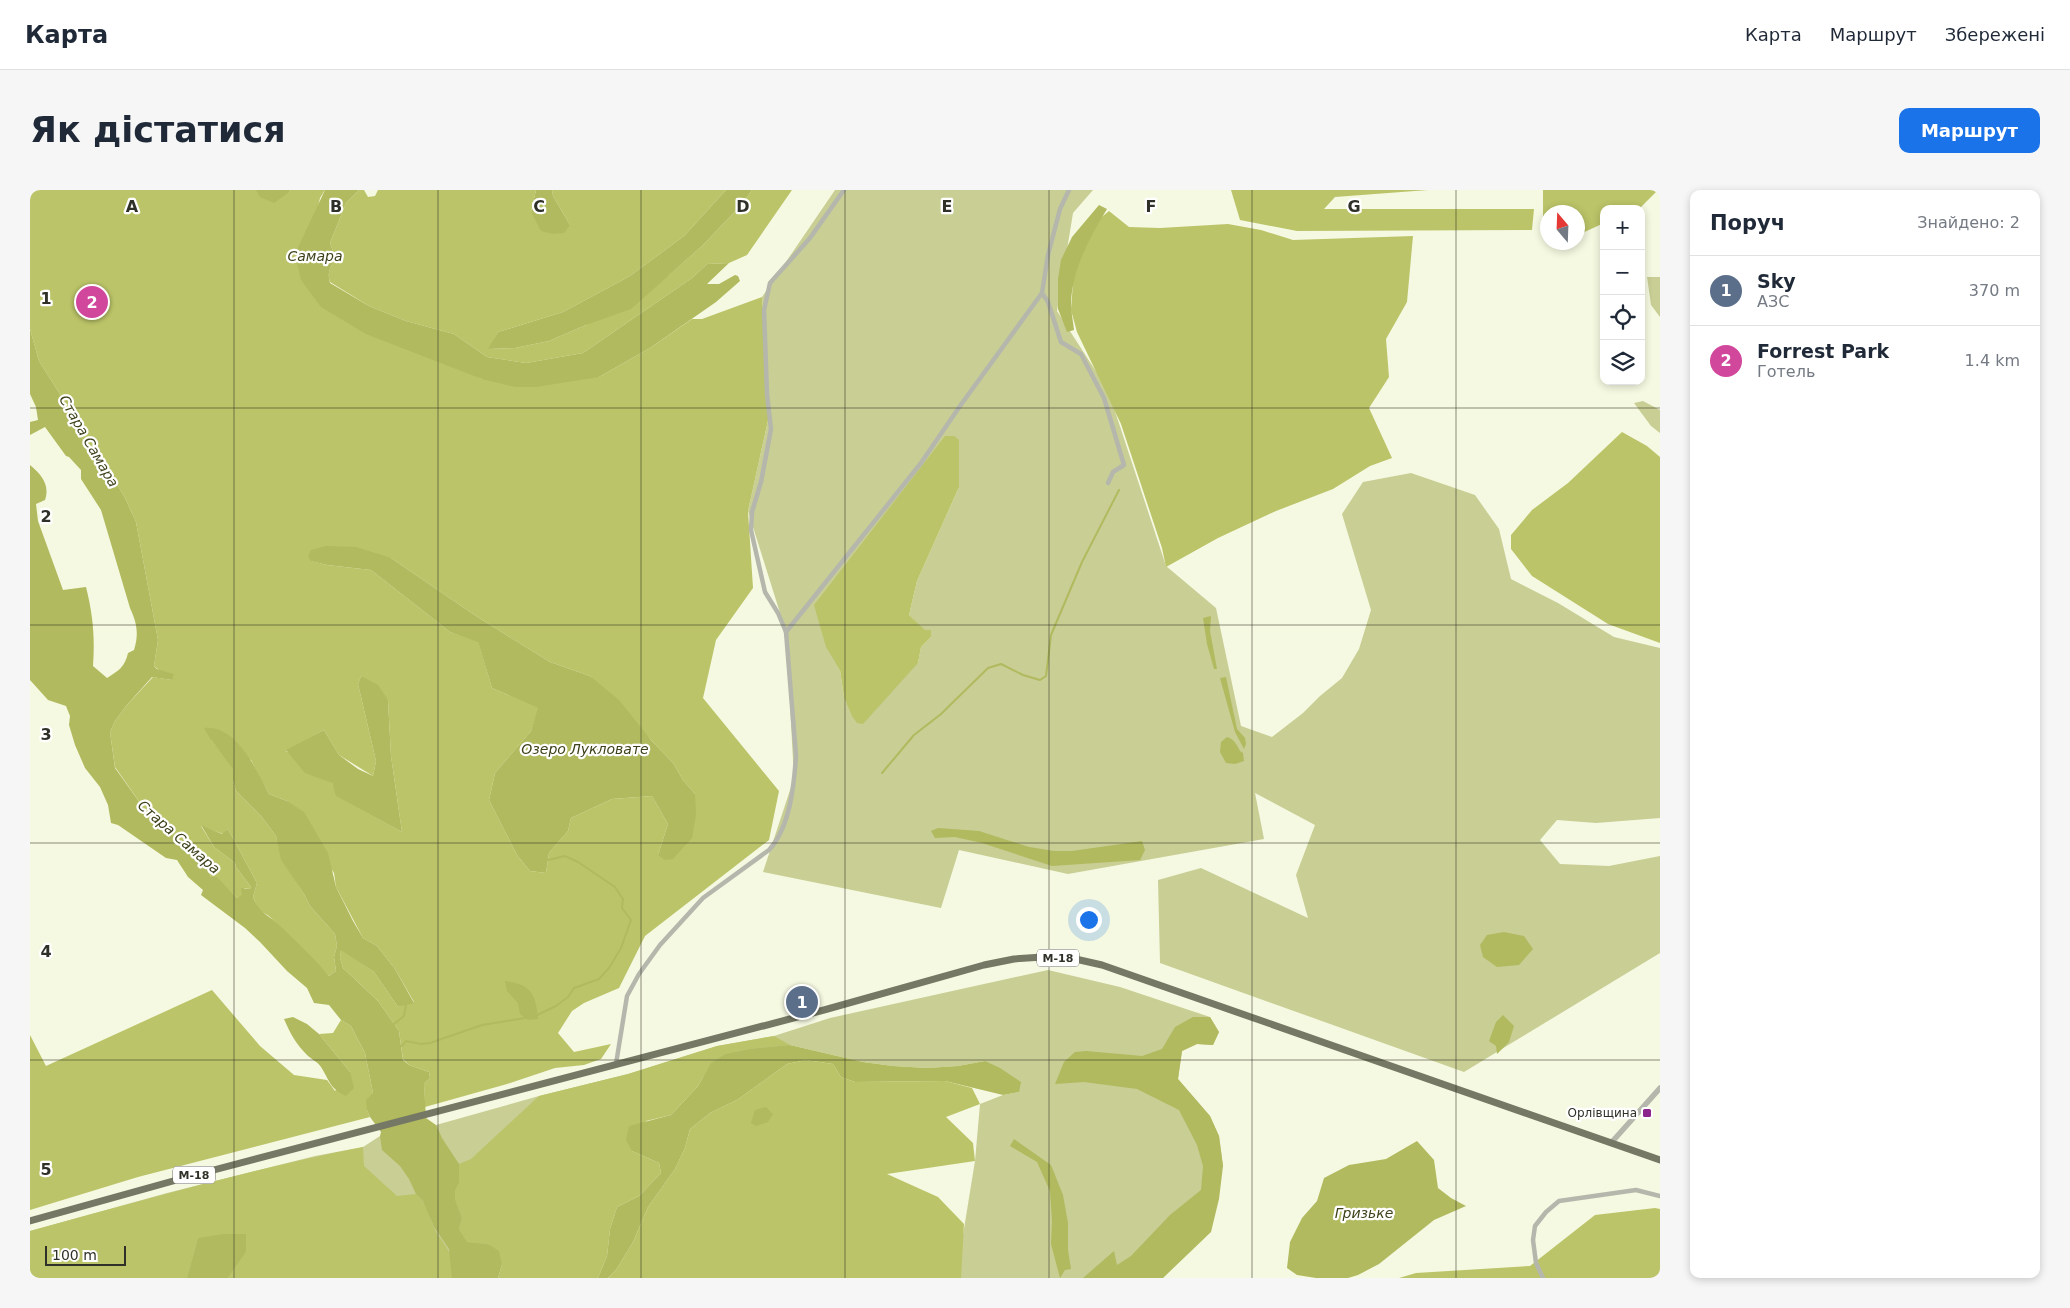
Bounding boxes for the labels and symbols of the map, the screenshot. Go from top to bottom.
text: A [126,197,139,216]
text: B [330,197,342,216]
text: C [533,197,545,216]
text: D [736,197,750,216]
text: E [942,197,952,216]
text: F [1146,197,1156,216]
text: G [1347,197,1361,216]
north arrow [1540,205,1585,250]
water label: Самара [288,248,342,264]
pin: 2 [76,283,108,321]
text: 1 [40,289,52,308]
water label: Стара Самара [56,392,122,490]
text: 2 [40,507,52,526]
text: 3 [40,725,52,744]
water label: Озеро Лукловате [521,741,649,757]
water label: Стара Самара [135,797,223,877]
your location [1076,907,1102,933]
text: 4 [40,942,52,961]
road number: М-18 [1037,950,1079,966]
pin: 1 [786,983,818,1021]
place label: Орлівщина [1568,1106,1637,1120]
marker: Орлівщина [1641,1107,1653,1119]
text: 5 [40,1160,52,1179]
road number: М-18 [173,1166,215,1184]
water label: Гризьке [1335,1205,1393,1221]
scale bar [45,1243,126,1266]

